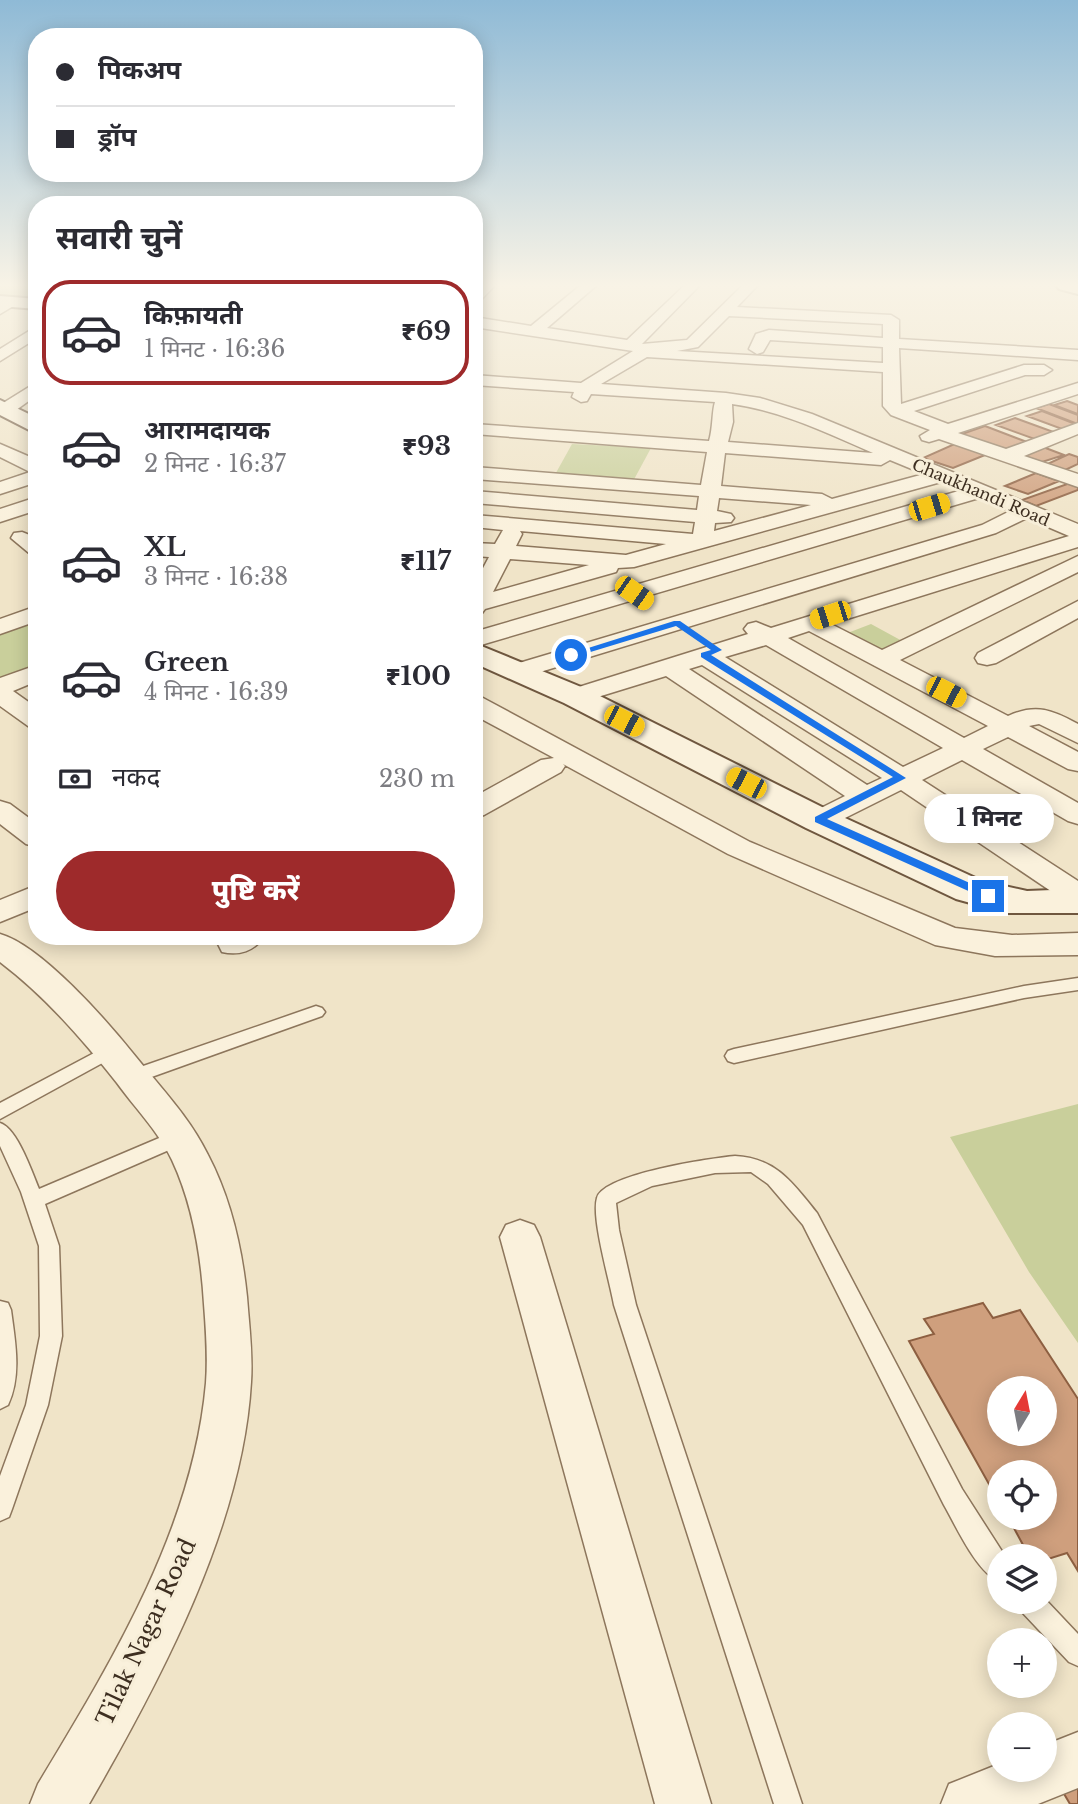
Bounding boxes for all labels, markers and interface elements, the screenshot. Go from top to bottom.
text: पिकअप [98,54,181,86]
text: ड्रॉप [98,121,136,153]
text: सवारी चुनें [56,218,182,258]
text: किफ़ायती [144,299,243,331]
icon: car [60,301,123,364]
text: ₹69 [401,315,451,347]
text: 1 मिनट · 16:36 [144,335,285,363]
text: आरामदायक [144,414,270,446]
icon: car [60,416,123,479]
text: ₹93 [402,430,451,462]
text: 2 मिनट · 16:37 [144,450,286,478]
street label: Chaukhandi Road [909,454,1053,530]
car [906,491,953,523]
icon: car [60,531,123,594]
text: XL [144,531,186,563]
text: ₹117 [400,545,451,577]
text: 3 मिनट · 16:38 [144,563,288,591]
car [611,572,658,614]
car [807,599,854,631]
route start [555,639,587,671]
icon: car [60,646,123,709]
text: Green [144,646,229,678]
text: ₹100 [385,660,451,692]
car [923,673,970,711]
text: 4 मिनट · 16:39 [144,678,288,706]
car [601,702,648,740]
icon: cash [56,760,94,798]
text: नकद [112,761,160,793]
car [723,764,770,802]
text: 230 m [379,765,455,793]
callout: 1 मिनट [923,794,1053,844]
text: 1 मिनट [956,804,1022,832]
button: पुष्टि करें [56,851,455,931]
route end [972,880,1004,912]
north arrow [987,1376,1057,1446]
map controls [987,1376,1057,1782]
button: locate [987,1460,1057,1530]
street label: Tilak Nagar Road [90,1534,202,1730]
button: layers [987,1544,1057,1614]
button: + [987,1628,1057,1698]
button: − [987,1712,1057,1782]

